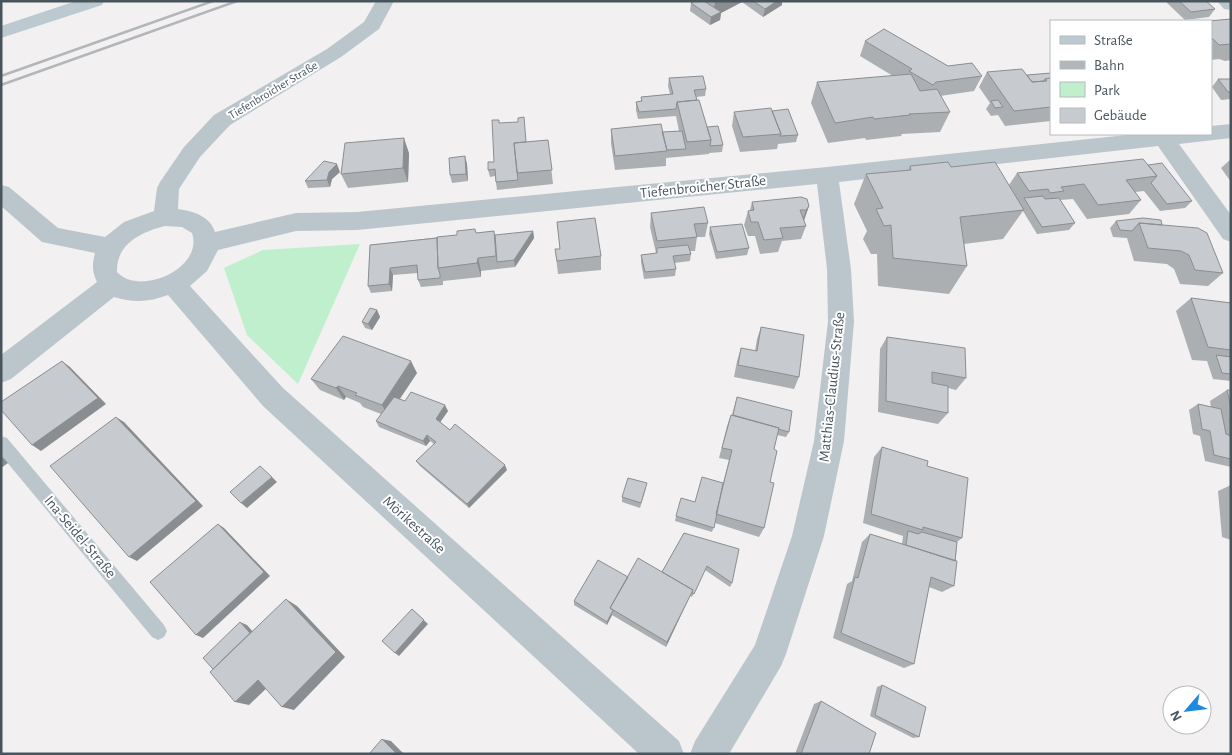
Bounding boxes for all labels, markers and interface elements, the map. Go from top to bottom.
legend [1050,20,1212,135]
text: Straße [1094,33,1133,48]
text: Bahn [1094,58,1124,73]
street label: Tiefenbroicher Straße [226,59,320,121]
text: Park [1094,83,1120,98]
text: Gebäude [1094,108,1147,123]
street label: Tiefenbroicher Straße [639,173,767,201]
street label: Matthias-Claudius-Straße [817,311,847,463]
street label: Ina-Seidel-Straße [41,493,119,581]
street label: Mörikestraße [380,493,448,557]
north arrow [1162,685,1212,735]
text: N [1168,708,1185,723]

